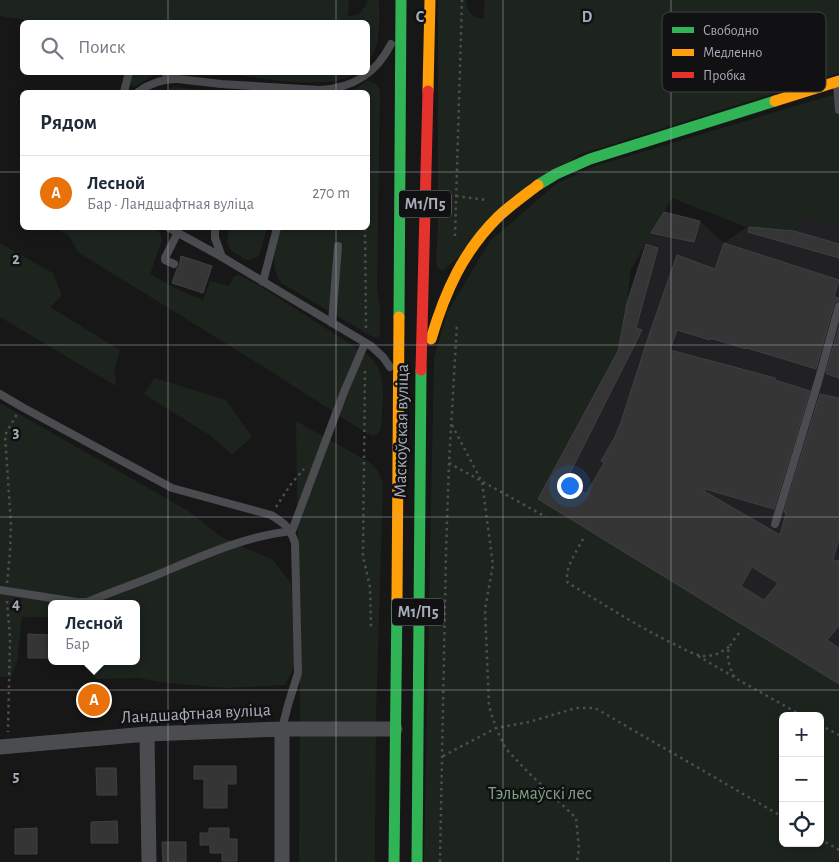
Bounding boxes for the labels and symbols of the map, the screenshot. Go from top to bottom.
text: C [416,9,425,25]
text: D [582,9,593,25]
legend [662,12,826,92]
text: Свободно [703,24,759,38]
text: Медленно [703,46,762,60]
text: Пробка [703,69,746,83]
road number: М1/П5 [399,190,451,218]
text: 2 [12,251,20,267]
street label: Маскоўская вуліца [392,364,412,498]
text: 3 [13,424,20,440]
your location [557,473,583,499]
text: 4 [12,596,20,612]
road number: М1/П5 [392,598,444,626]
pin: A [78,681,110,719]
street label: Ландшафтная вуліца [121,701,271,727]
text: 5 [13,768,20,784]
park label: Тэльмаўскі лес [488,785,592,803]

